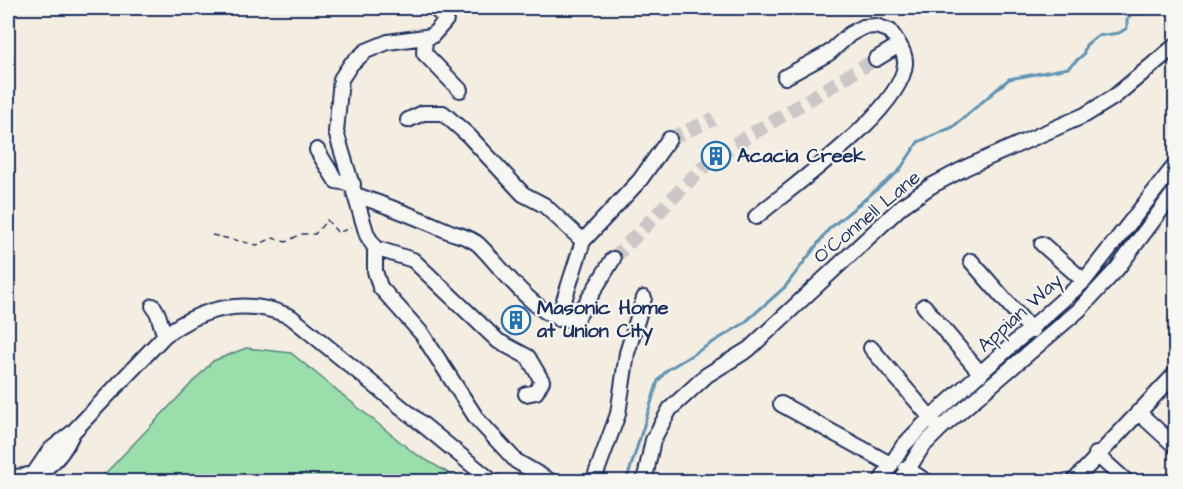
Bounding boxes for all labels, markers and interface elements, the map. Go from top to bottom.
building icon: Acacia Creek [700,140,732,172]
place label: Acacia Creek [737,142,866,170]
street label: O’Connell Lane [807,164,927,270]
street label: Appian Way [971,267,1070,360]
place label: Masonic Home at Union City [536,294,669,346]
building icon: Masonic Home at Union City [500,304,532,336]

